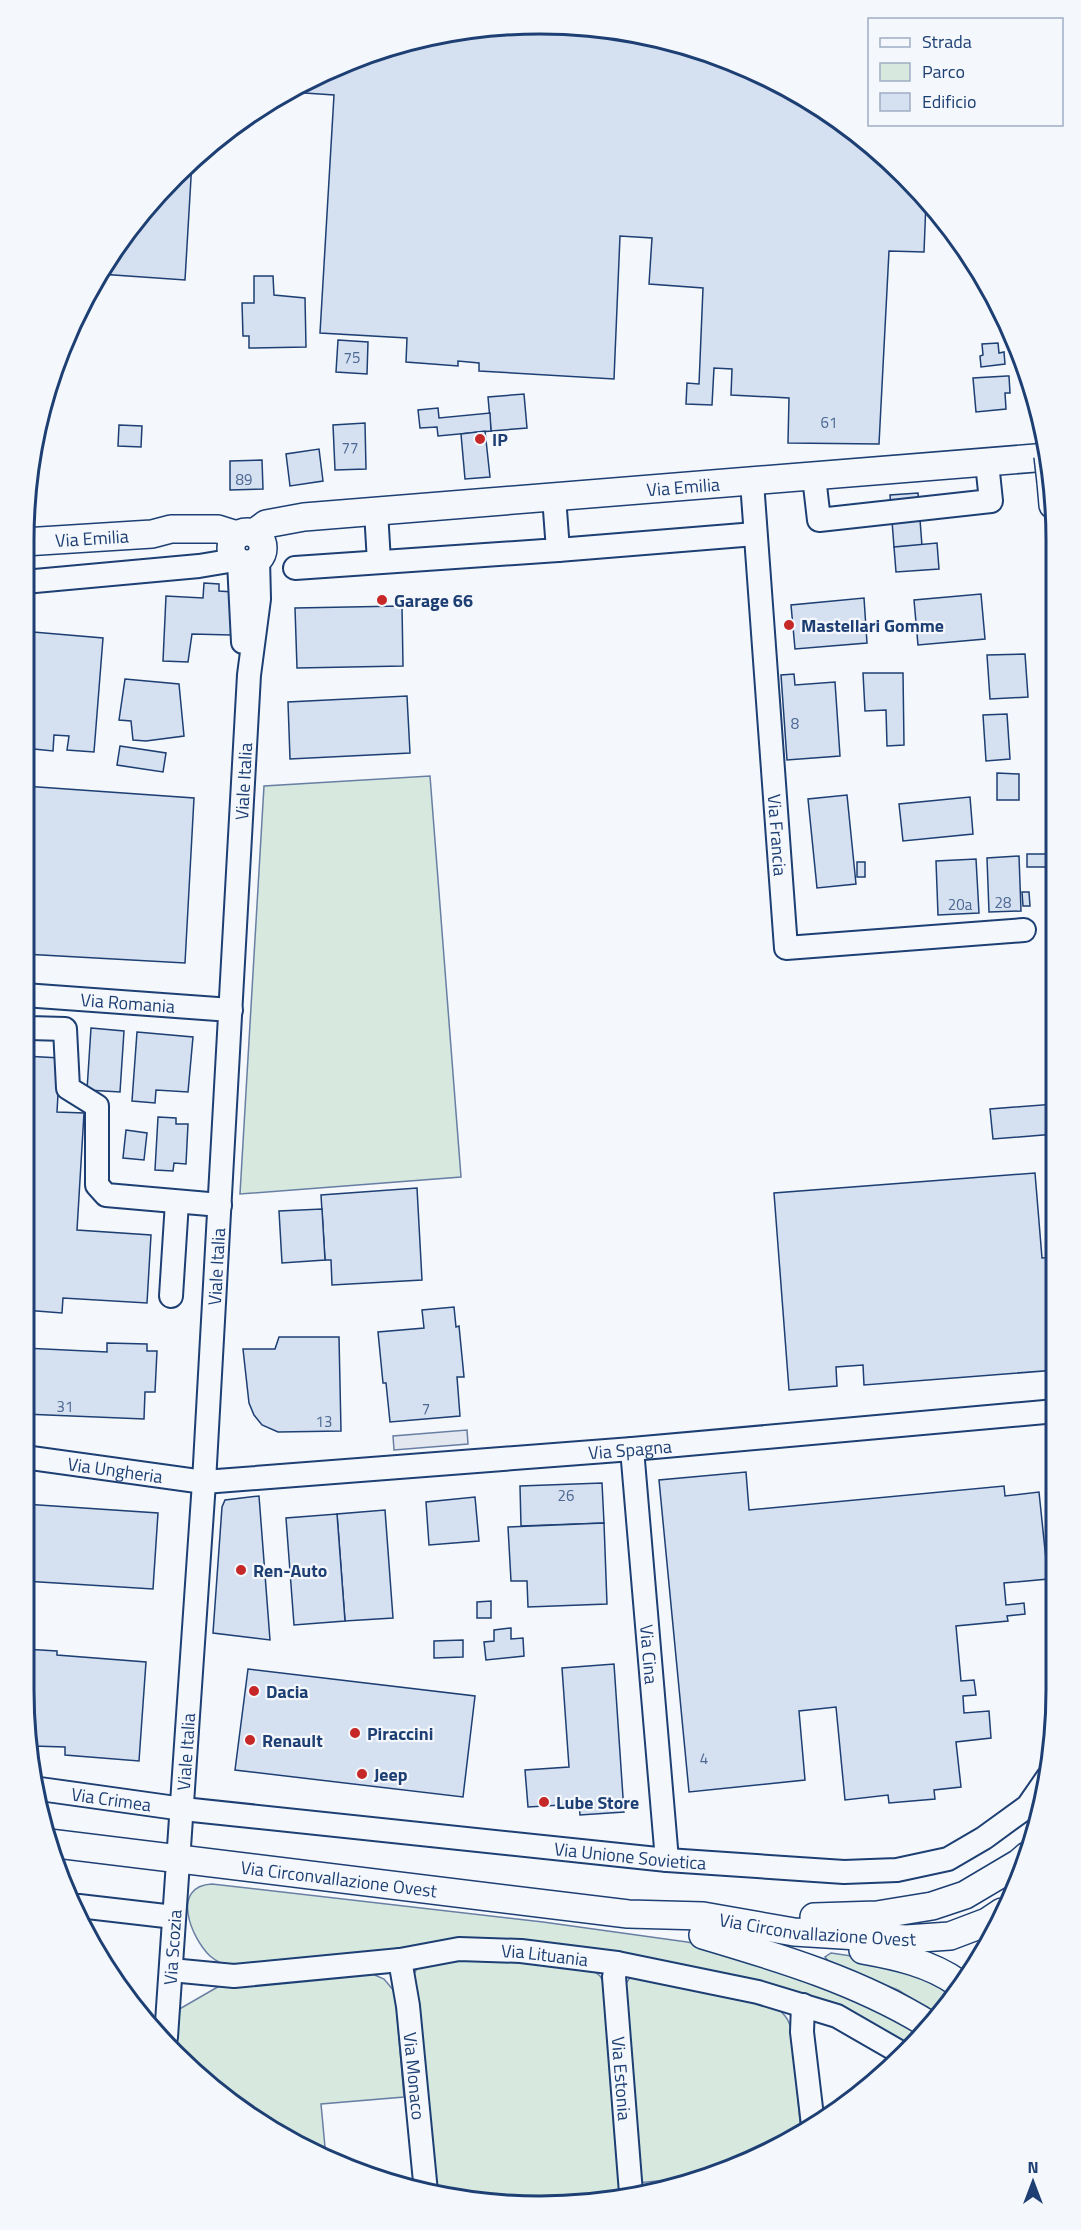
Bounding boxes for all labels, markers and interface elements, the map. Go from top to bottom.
legend [868,18,1063,126]
text: Strada [922,28,972,55]
text: Parco [922,58,965,85]
text: Edificio [922,88,976,115]
house number: 75 [344,346,360,369]
house number: 61 [821,411,837,434]
place label: IP [492,426,508,453]
marker: IP [473,432,487,446]
house number: 77 [342,436,358,459]
house number: 89 [236,468,252,491]
street label: Via Emilia [645,470,721,503]
street label: Via Emilia [54,522,129,554]
place label: Garage 66 [394,587,473,614]
marker: Garage 66 [375,593,389,607]
place label: Mastellari Gomme [801,612,944,639]
marker: Mastellari Gomme [782,618,796,632]
house number: 8 [791,712,799,735]
street label: Viale Italia [227,742,259,821]
street label: Via Francia [761,793,794,877]
house number: 28 [995,891,1011,914]
house number: 20a [948,893,973,916]
street label: Via Romania [80,986,176,1019]
street label: Viale Italia [200,1227,232,1306]
house number: 31 [57,1395,73,1418]
house number: 7 [422,1397,430,1420]
house number: 13 [316,1410,332,1433]
street label: Via Spagna [587,1432,673,1466]
street label: Via Ungheria [66,1450,165,1490]
house number: 26 [558,1484,574,1507]
place label: Ren-Auto [253,1557,327,1584]
marker: Ren-Auto [234,1563,248,1577]
street label: Via Cina [633,1623,665,1685]
place label: Dacia [266,1678,309,1705]
marker: Dacia [247,1684,261,1698]
street label: Viale Italia [169,1712,202,1791]
place label: Piraccini [367,1720,433,1747]
marker: Piraccini [348,1726,362,1740]
place label: Renault [262,1727,323,1754]
marker: Renault [243,1733,257,1747]
house number: 4 [700,1747,708,1770]
place label: Jeep [374,1761,408,1788]
marker: Jeep [355,1767,369,1781]
street label: Via Crimea [70,1780,153,1818]
place label: Lube Store [556,1789,639,1816]
marker: Lube Store [537,1795,551,1809]
street label: Via Unione Sovietica [553,1835,707,1876]
street label: Via Circonvallazione Ovest [239,1853,439,1904]
street label: Via Circonvallazione Ovest [717,1906,917,1953]
street label: Via Scozia [156,1909,188,1986]
street label: Via Lituania [501,1937,590,1973]
street label: Via Monaco [397,2031,432,2121]
street label: Via Estonia [605,2035,639,2121]
north arrow [1003,2152,1063,2212]
text: N [1027,2155,1039,2179]

